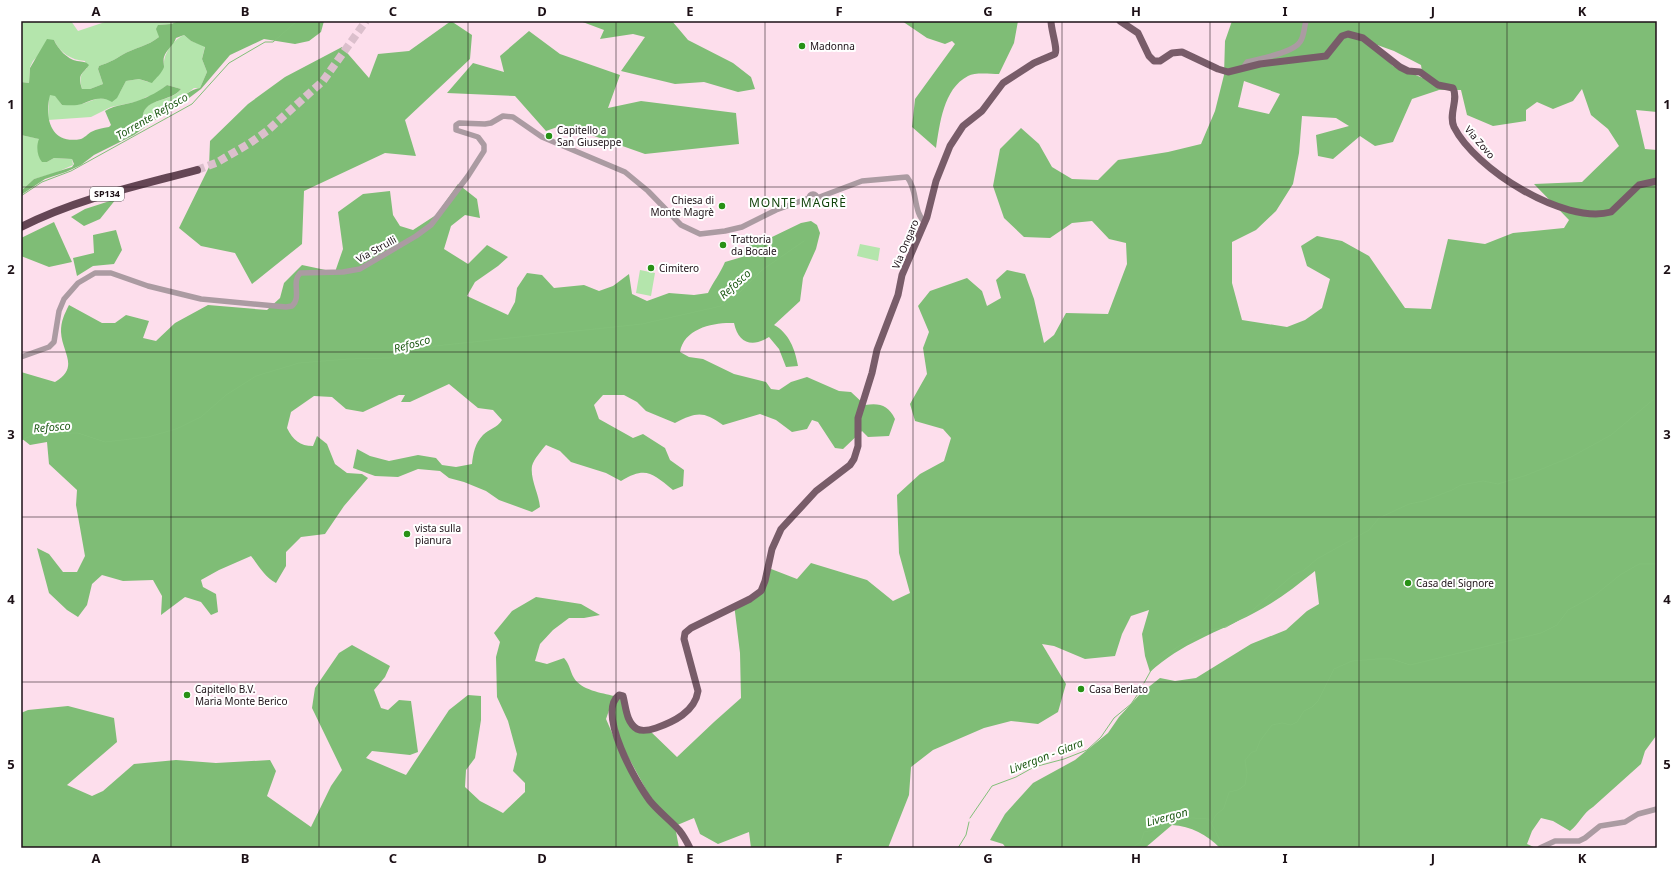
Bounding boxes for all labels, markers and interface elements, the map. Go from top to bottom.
text: A [92,2,101,20]
text: B [241,2,249,20]
text: C [389,2,397,20]
text: D [537,2,547,20]
text: E [686,2,694,20]
text: F [835,2,843,20]
text: G [983,2,993,20]
text: H [1131,2,1141,20]
text: I [1282,2,1288,20]
text: J [1430,2,1435,20]
text: K [1578,2,1587,20]
place label: Madonna [810,39,855,53]
marker: Madonna [797,41,807,51]
water label: Torrente Refosco [113,89,190,142]
text: 1 [7,95,15,113]
text: 1 [1663,95,1671,113]
place label: Capitello a San Giuseppe [557,123,622,149]
street label: Via Zovo [1462,123,1498,161]
marker: Capitello a San Giuseppe [544,131,554,141]
road number: SP134 [90,187,124,201]
place label: Chiesa di Monte Magrè [650,193,714,219]
district label: MONTE MAGRÈ [749,194,847,211]
marker: Chiesa di Monte Magrè [717,201,727,211]
street label: Via Ongaro [888,217,922,271]
street label: Via Strulli [353,232,399,266]
place label: Trattoria da Bocale [731,232,777,258]
marker: Trattoria da Bocale [718,240,728,250]
text: 2 [7,260,15,278]
text: 2 [1663,260,1671,278]
place label: Cimitero [659,261,699,275]
marker: Cimitero [646,263,656,273]
water label: Refosco [716,266,754,302]
water label: Refosco [392,331,432,356]
water label: Refosco [33,417,71,436]
text: 3 [7,425,15,443]
text: 3 [1663,425,1671,443]
place label: vista sulla pianura [415,521,461,547]
marker: vista sulla pianura [402,529,412,539]
place label: Casa del Signore [1416,576,1494,590]
marker: Casa del Signore [1403,578,1413,588]
text: 4 [7,590,15,608]
text: 4 [1663,590,1671,608]
place label: Capitello B.V. Maria Monte Berico [195,682,287,708]
place label: Casa Berlato [1089,682,1148,696]
marker: Casa Berlato [1076,684,1086,694]
marker: Capitello B.V. Maria Monte Berico [182,690,192,700]
water label: Livergon - Giara [1007,734,1086,777]
text: 5 [7,755,15,773]
text: 5 [1663,755,1671,773]
water label: Livergon [1145,804,1189,829]
text: A [92,849,101,867]
text: B [241,849,249,867]
text: C [389,849,397,867]
text: D [537,849,547,867]
text: E [686,849,694,867]
text: F [835,849,843,867]
text: G [983,849,993,867]
text: H [1131,849,1141,867]
text: I [1282,849,1288,867]
text: J [1430,849,1435,867]
text: K [1578,849,1587,867]

